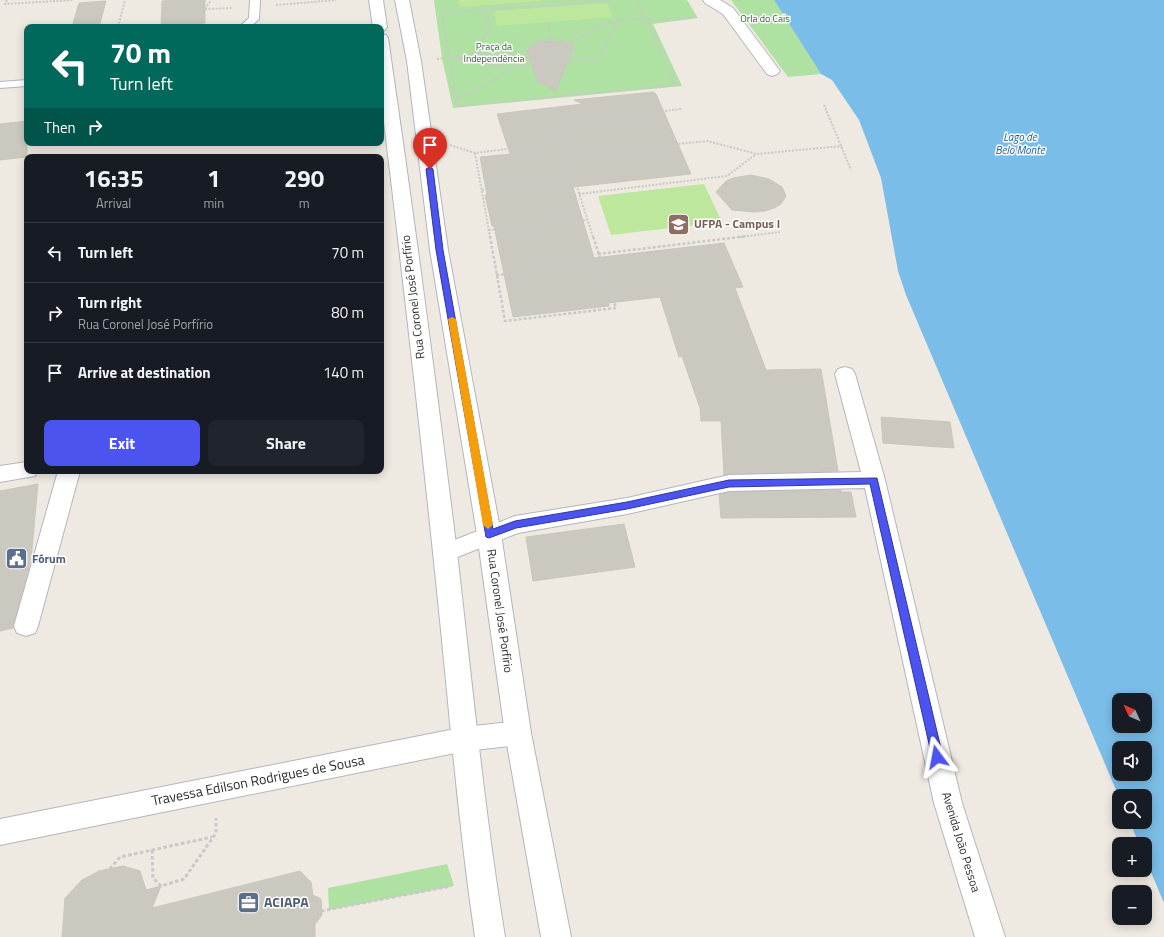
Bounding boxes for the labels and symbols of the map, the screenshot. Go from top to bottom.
park label: Orla do Cais [740,11,790,26]
park label: Praça da Independência [463,39,525,66]
pin [413,128,447,169]
water label: Lago de Belo Monte [995,129,1046,158]
school or university icon: UFPA - Campus I [665,211,691,237]
place label: UFPA - Campus I [694,214,780,233]
street label: Rua Coronel José Porfírio [395,234,430,360]
public building icon: Fórum [3,546,29,572]
street label: Rua Coronel José Porfírio [482,548,519,674]
place label: Fórum [32,549,66,568]
north arrow [1112,693,1152,733]
position arrow [916,736,958,778]
street label: Travessa Edilson Rodrigues de Sousa [150,749,366,810]
street label: Avenida João Pessoa [937,789,986,894]
office icon: ACIAPA [235,889,261,915]
place label: ACIAPA [264,891,309,912]

